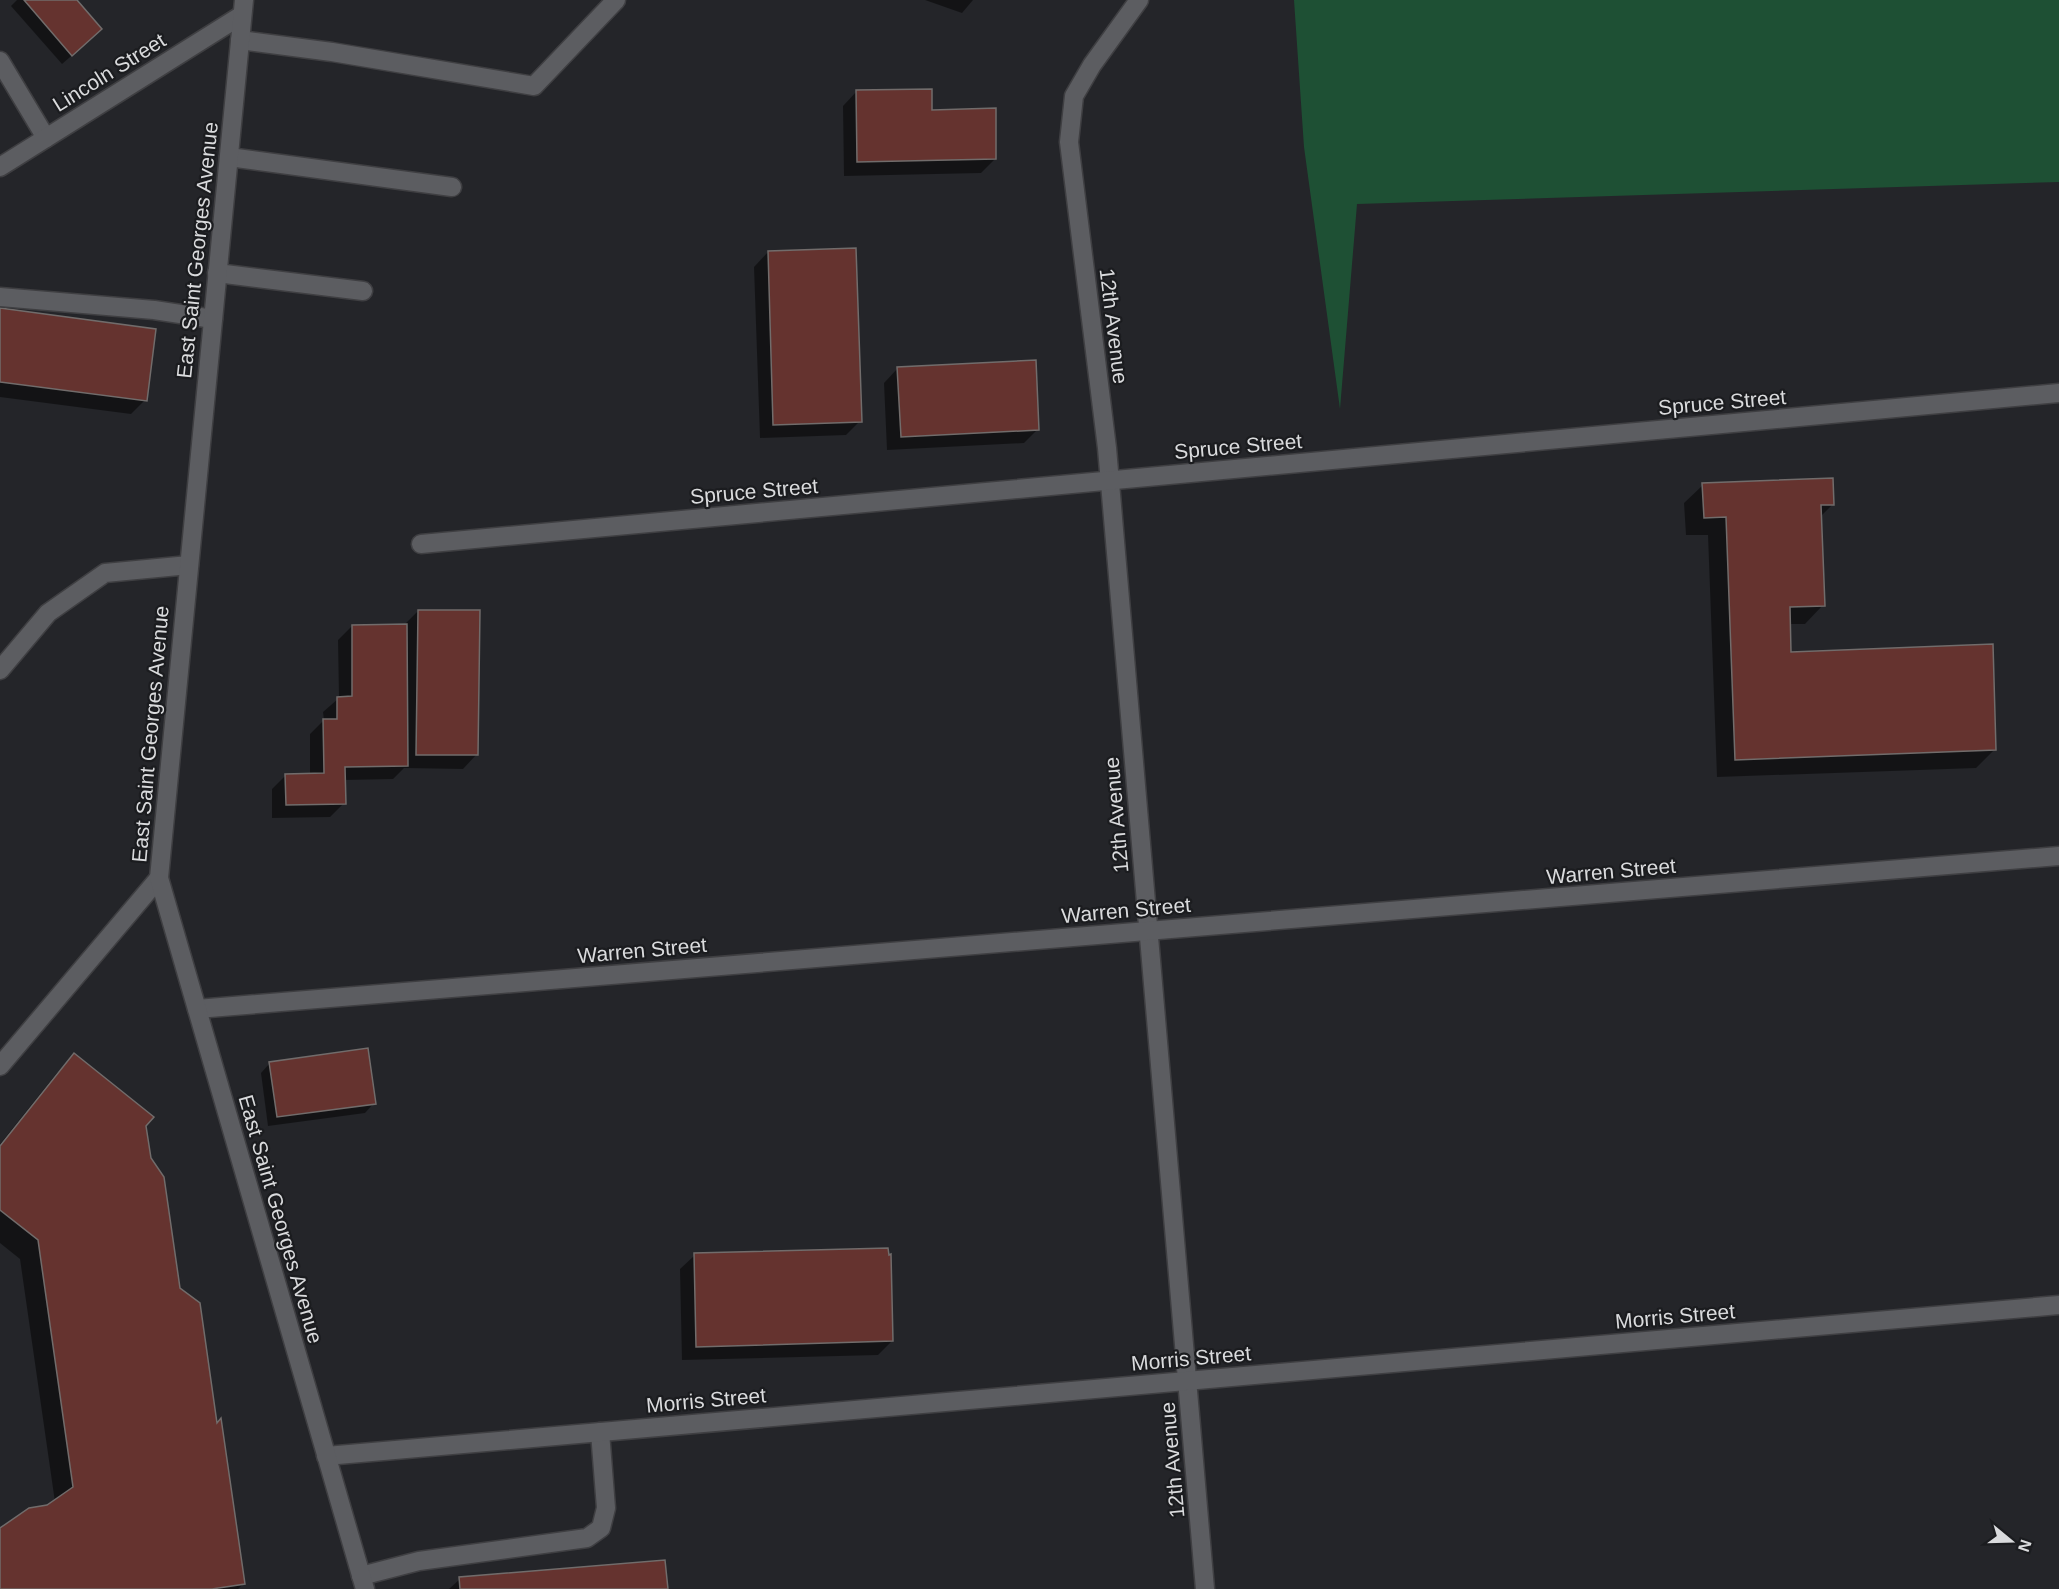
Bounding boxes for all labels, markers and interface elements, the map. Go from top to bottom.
street label: Lincoln Street [48,28,170,116]
street label: East Saint Georges Avenue [172,121,222,379]
street label: 12th Avenue [1095,267,1133,385]
street label: Spruce Street [1657,385,1787,419]
street label: Spruce Street [1173,429,1303,463]
street label: Spruce Street [689,474,819,508]
street label: East Saint Georges Avenue [127,605,173,863]
street label: 12th Avenue [1099,756,1133,874]
street label: Warren Street [1545,854,1677,888]
street label: Warren Street [1060,893,1192,927]
street label: Warren Street [576,933,708,967]
street label: East Saint Georges Avenue [234,1092,328,1346]
street label: Morris Street [1614,1299,1736,1333]
street label: Morris Street [1130,1341,1252,1375]
street label: Morris Street [645,1383,767,1417]
street label: 12th Avenue [1155,1401,1189,1519]
north arrow [1981,1511,2041,1571]
text: N [2015,1537,2035,1554]

